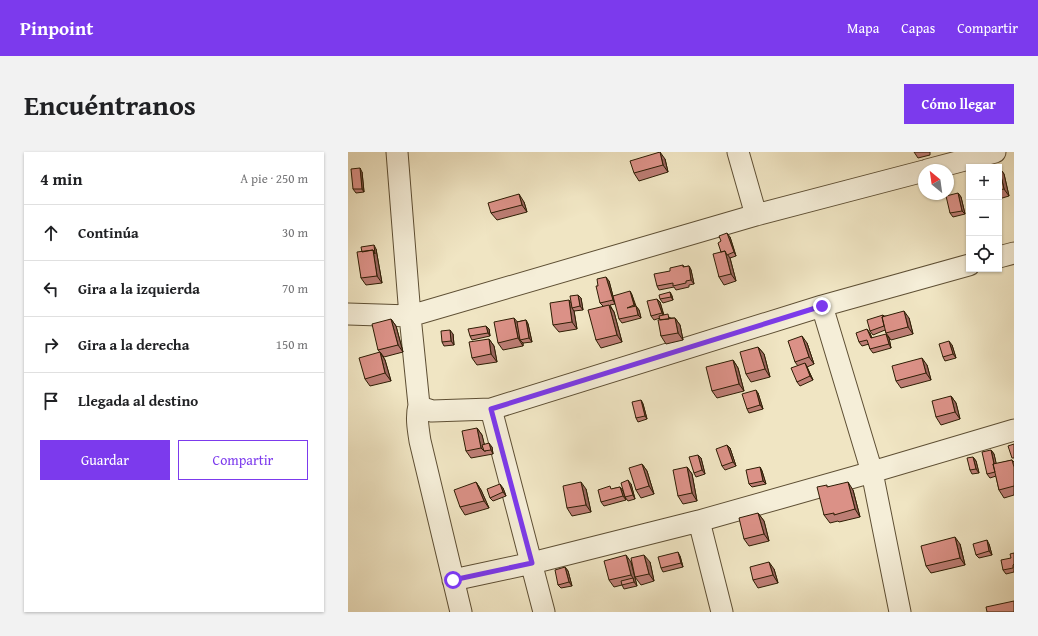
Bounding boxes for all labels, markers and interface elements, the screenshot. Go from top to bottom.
text: Pinpoint [20,14,93,42]
text: Mapa [847,18,879,38]
text: Capas [901,18,935,38]
text: Compartir [957,18,1018,38]
text: Encuéntranos [24,84,196,125]
button: Cómo llegar [904,84,1014,124]
north arrow [918,164,954,200]
map controls [966,164,1002,272]
button: + [966,164,1002,200]
text: 4 min [40,166,82,191]
text: A pie · 250 m [240,169,308,188]
button: − [966,200,1002,236]
icon: ahead [40,222,62,244]
text: Continúa [78,222,139,243]
text: 30 m [282,223,308,242]
button: locate [966,236,1002,272]
icon: left [40,278,62,300]
text: Gira a la izquierda [78,278,200,299]
text: 70 m [282,279,308,298]
route end [813,297,831,315]
icon: right [40,334,62,356]
text: Gira a la derecha [78,334,189,355]
text: 150 m [276,335,308,354]
icon: arrive [40,390,62,412]
text: Llegada al destino [78,390,198,411]
button: Guardar [40,440,170,480]
button: Compartir [178,440,308,480]
route start [444,571,462,589]

